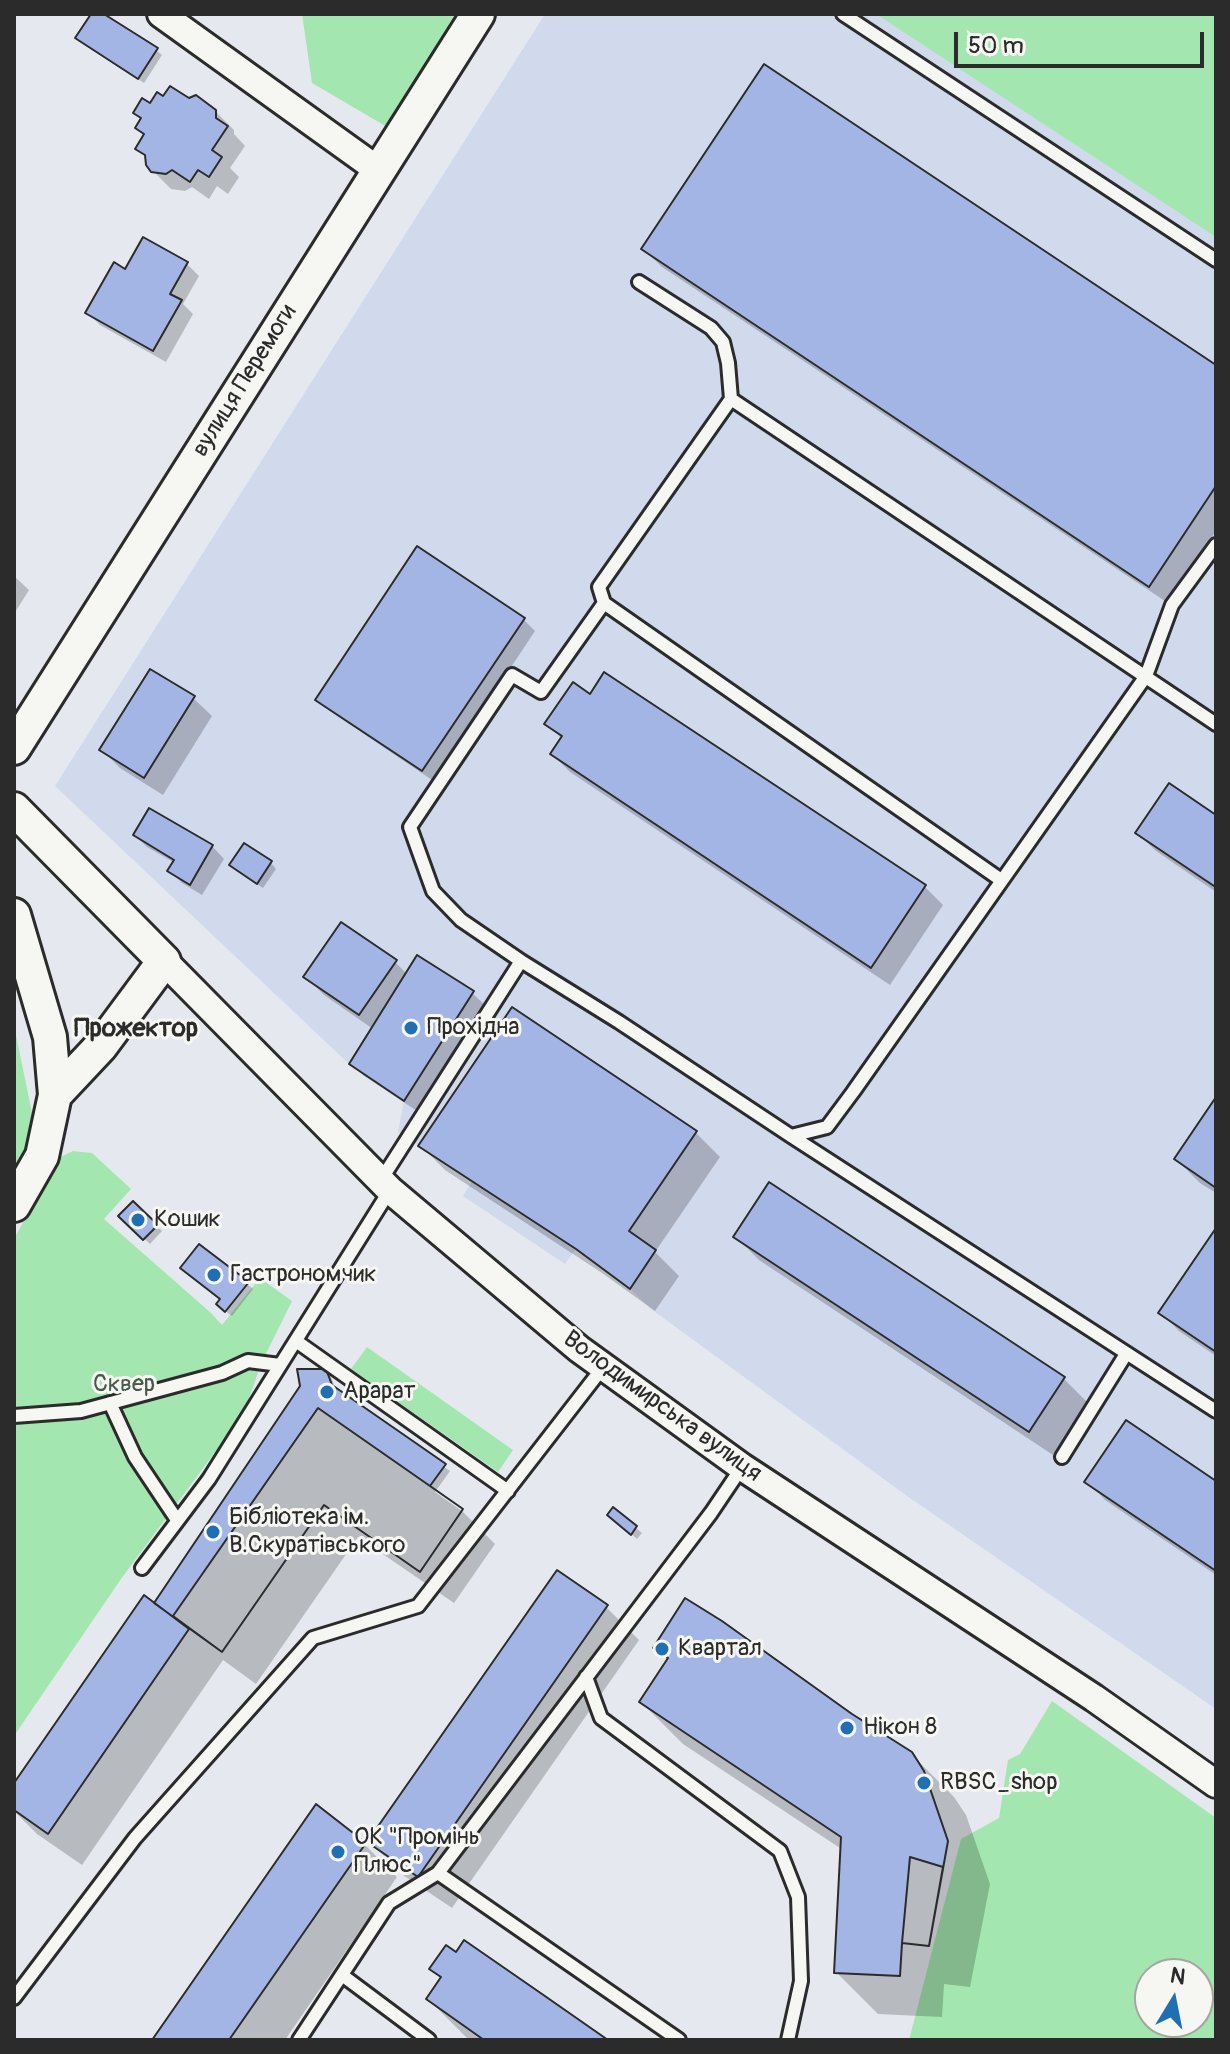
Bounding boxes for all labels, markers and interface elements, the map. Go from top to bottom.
scale bar [958,16,1208,66]
text: 50 m [968,31,1024,60]
street label: вулиця Перемоги [187,300,303,462]
district label: Прожектор [74,1013,198,1045]
place label: Прохідна [427,1014,519,1042]
marker: Прохідна [402,1019,420,1037]
place label: Кошик [154,1206,221,1234]
marker: Кошик [129,1211,147,1229]
place label: Гастрономчик [230,1261,376,1289]
marker: Гастрономчик [205,1266,223,1284]
street label: Володимирська вулиця [557,1325,767,1489]
park label: Сквер [93,1371,155,1399]
place label: Арарат [343,1378,416,1406]
marker: Арарат [318,1383,336,1401]
place label: Бібліотека ім. В.Скуратівського [229,1504,405,1560]
marker: Бібліотека ім. В.Скуратівського [204,1523,222,1541]
place label: Квартал [678,1635,762,1663]
marker: Квартал [653,1640,671,1658]
place label: Нікон 8 [863,1714,937,1742]
marker: Нікон 8 [838,1719,856,1737]
place label: RBSC_shop [940,1769,1058,1797]
marker: RBSC_shop [915,1774,933,1792]
place label: ОК "Промінь Плюс" [354,1824,480,1880]
marker: ОК "Промінь Плюс" [329,1843,347,1861]
north arrow [1134,1958,1214,2038]
text: N [1168,1961,1188,1991]

